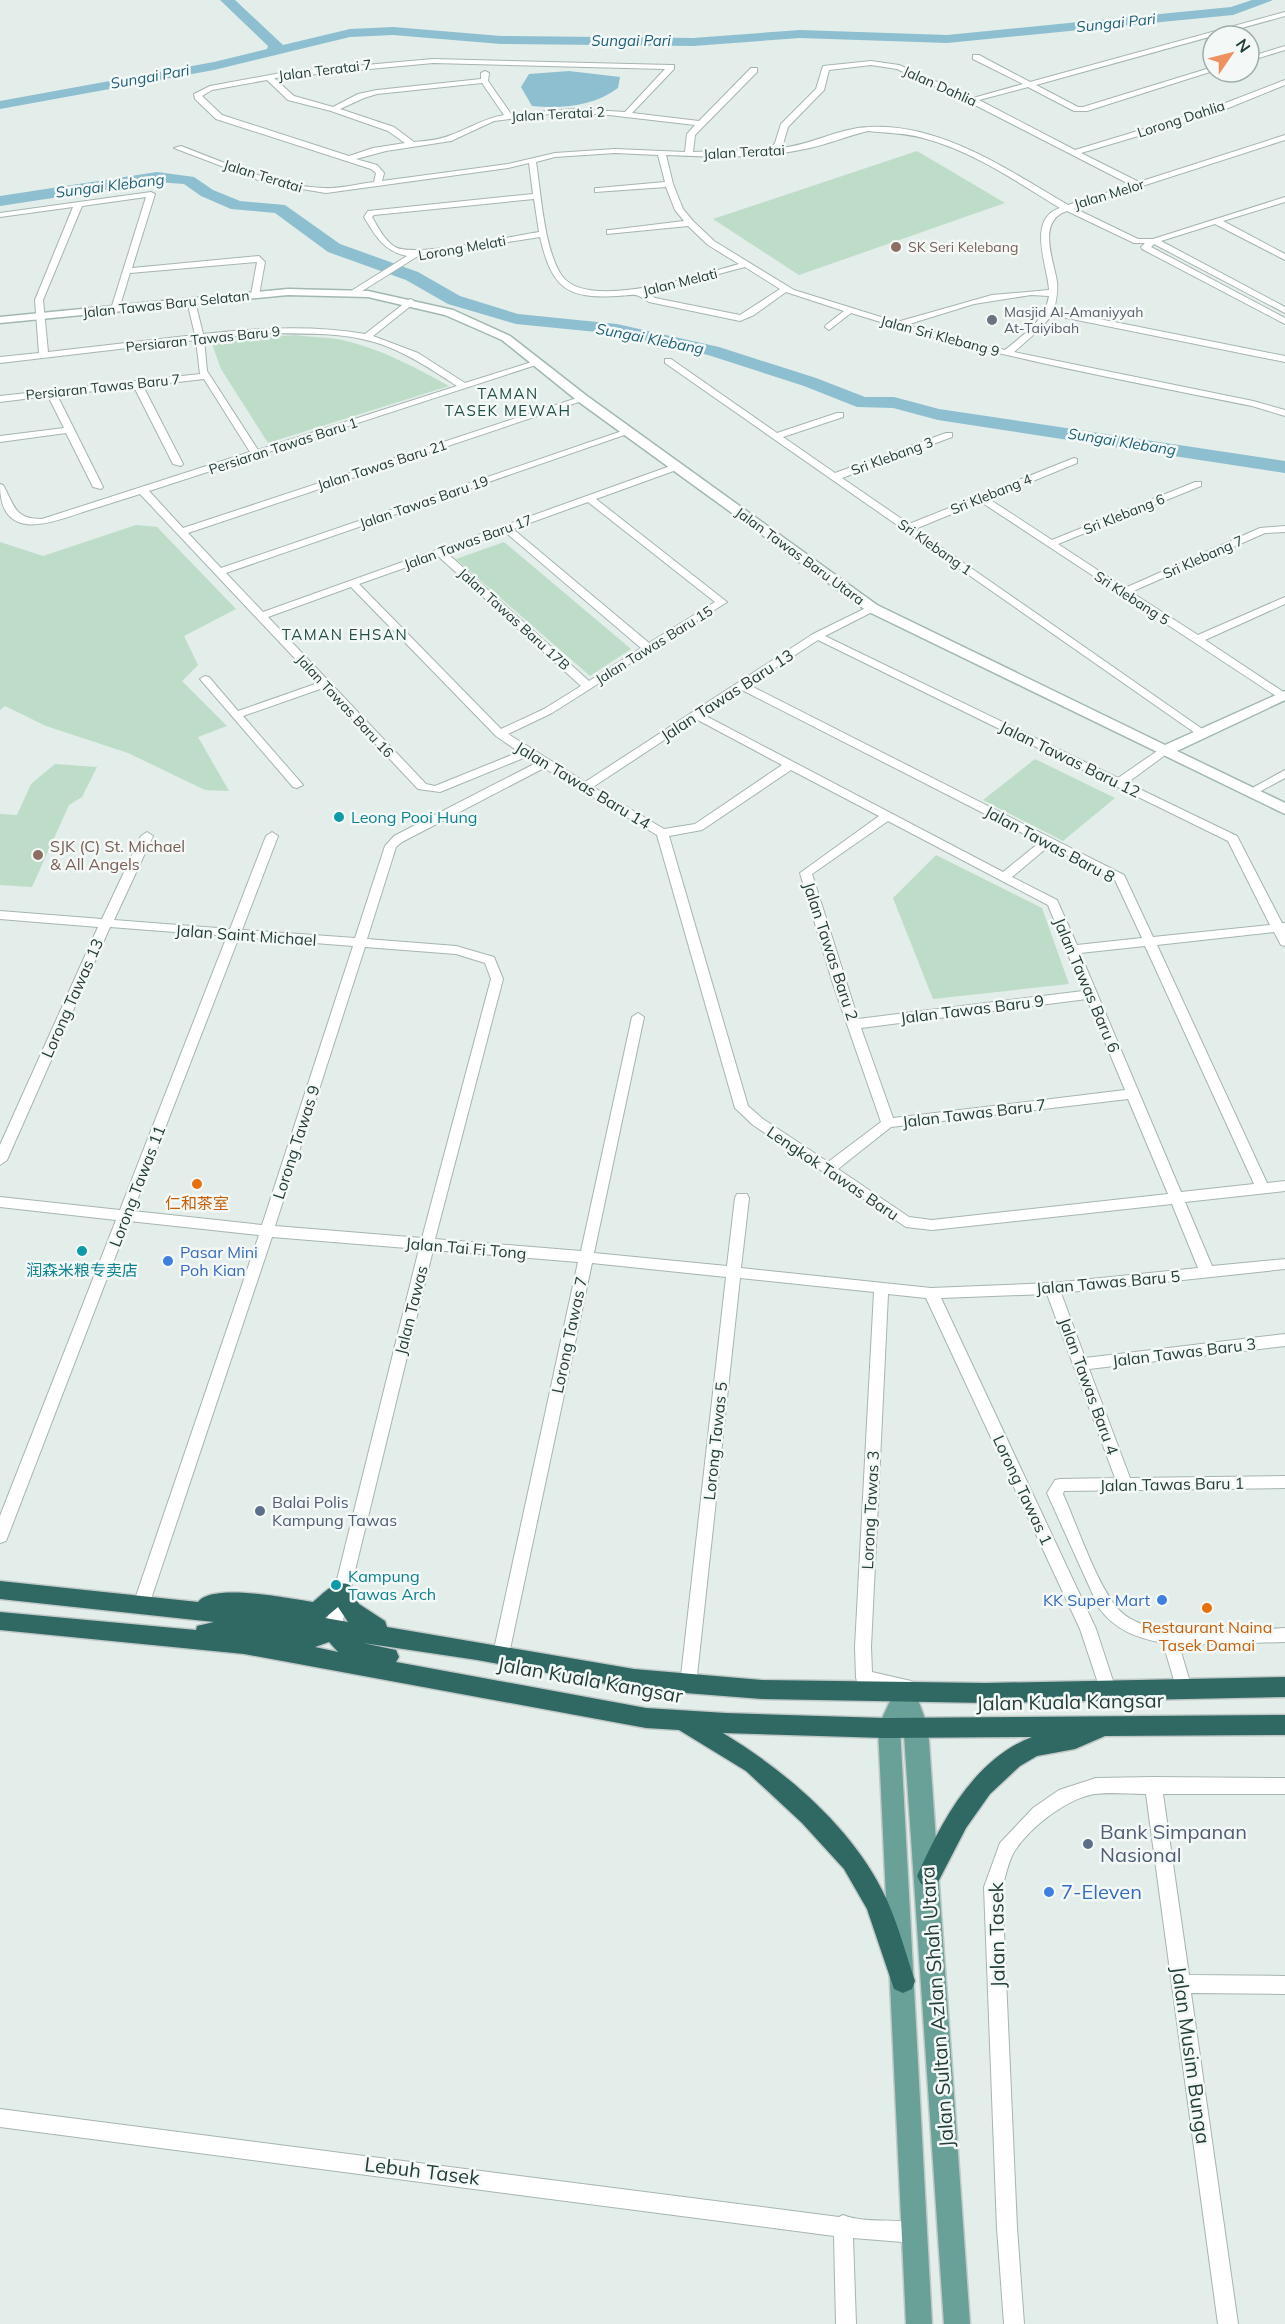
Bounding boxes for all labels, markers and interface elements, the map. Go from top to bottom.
water label: Sungai Pari [1075,9,1157,36]
north arrow [1201,24,1261,84]
water label: Sungai Pari [591,31,671,50]
text: N [1232,35,1255,56]
street label: Jalan Teratai 7 [277,55,373,85]
water label: Sungai Pari [109,60,191,93]
street label: Jalan Dahlia [900,62,980,110]
street label: Lorong Dahlia [1135,96,1227,142]
street label: Jalan Teratai 2 [511,103,605,125]
street label: Jalan Teratai [703,141,785,163]
street label: Jalan Teratai [221,155,305,197]
water label: Sungai Klebang [54,169,165,202]
street label: Jalan Melor [1072,175,1147,213]
street label: Lorong Melati [417,231,507,265]
place label: SK Seri Kelebang [908,238,1018,256]
marker: SK Seri Kelebang [889,240,903,254]
street label: Jalan Melati [641,264,719,300]
street label: Jalan Tawas Baru Selatan [82,286,250,322]
place label: Masjid Al-Amaniyyah At-Taiyibah [1004,303,1143,337]
street label: Jalan Sri Klebang 9 [878,311,1002,361]
marker: Masjid Al-Amaniyyah At-Taiyibah [985,313,999,327]
water label: Sungai Klebang [595,319,706,358]
street label: Persiaran Tawas Baru 9 [125,322,281,356]
street label: Persiaran Tawas Baru 7 [25,370,181,404]
district label: TAMAN TASEK MEWAH [445,384,571,420]
street label: Persiaran Tawas Baru 1 [206,413,360,479]
water label: Sungai Klebang [1067,424,1178,459]
street label: Sri Klebang 3 [848,433,936,479]
street label: Jalan Tawas Baru 21 [315,436,449,494]
street label: Sri Klebang 4 [948,469,1035,518]
street label: Jalan Tawas Baru 19 [357,472,491,532]
street label: Sri Klebang 6 [1081,490,1167,538]
street label: Jalan Tawas Baru Utara [732,503,868,609]
street label: Jalan Tawas Baru 17 [402,510,534,574]
street label: Sri Klebang 1 [895,515,975,579]
street label: Sri Klebang 7 [1160,531,1246,583]
street label: Jalan Tawas Baru 17B [454,564,574,674]
street label: Sri Klebang 5 [1091,567,1173,629]
street label: Jalan Tawas Baru 15 [592,602,716,688]
district label: TAMAN EHSAN [282,625,408,644]
street label: Jalan Tawas Baru 13 [657,645,797,745]
street label: Jalan Tawas Baru 16 [292,651,398,761]
street label: Jalan Tawas Baru 12 [996,716,1144,802]
street label: Jalan Tawas Baru 14 [512,737,655,833]
street label: Jalan Tawas Baru 8 [981,801,1119,887]
place label: Leong Pooi Hung [351,807,478,827]
marker: Leong Pooi Hung [332,810,346,824]
place label: SJK (C) St. Michael & All Angels [50,836,185,874]
marker: SJK (C) St. Michael & All Angels [31,848,45,862]
street label: Jalan Tawas Baru 2 [799,879,863,1023]
street label: Jalan Tawas Baru 6 [1050,915,1124,1055]
street label: Jalan Saint Michael [175,920,317,950]
street label: Lorong Tawas 13 [37,935,107,1061]
street label: Jalan Tawas Baru 9 [899,990,1045,1028]
street label: Lorong Tawas 9 [268,1082,324,1202]
street label: Jalan Tawas Baru 7 [901,1094,1047,1132]
street label: Lengkok Tawas Baru [763,1121,903,1225]
street label: Lorong Tawas 11 [105,1122,169,1250]
marker: 仁和茶室 [190,1177,204,1191]
place label: 仁和茶室 [165,1193,229,1213]
street label: Jalan Tai Fi Tong [405,1233,527,1263]
place label: Pasar Mini Poh Kian [180,1242,258,1280]
marker: 润森米粮专卖店 [75,1244,89,1258]
marker: Pasar Mini Poh Kian [161,1254,175,1268]
place label: 润森米粮专卖店 [26,1260,138,1280]
street label: Jalan Tawas [390,1263,432,1357]
street label: Jalan Tawas Baru 5 [1035,1266,1181,1298]
street label: Lorong Tawas 7 [547,1275,591,1395]
street label: Jalan Tawas Baru 4 [1055,1315,1123,1458]
street label: Jalan Tawas Baru 3 [1111,1333,1257,1371]
street label: Lorong Tawas 5 [699,1381,731,1501]
street label: Lorong Tawas 1 [989,1432,1057,1548]
street label: Lorong Tawas 3 [857,1450,883,1570]
street label: Jalan Tawas Baru 1 [1100,1473,1244,1495]
place label: Balai Polis Kampung Tawas [272,1492,397,1530]
marker: Balai Polis Kampung Tawas [253,1504,267,1518]
place label: Kampung Tawas Arch [348,1566,436,1604]
marker: Kampung Tawas Arch [329,1578,343,1592]
place label: KK Super Mart [1043,1590,1150,1610]
marker: KK Super Mart [1155,1593,1169,1607]
marker: Restaurant Naina Tasek Damai [1200,1601,1214,1615]
place label: Restaurant Naina Tasek Damai [1142,1617,1272,1655]
street label: Jalan Kuala Kangsar [495,1651,686,1708]
street label: Jalan Kuala Kangsar [976,1687,1165,1716]
place label: Bank Simpanan Nasional [1100,1819,1247,1867]
marker: Bank Simpanan Nasional [1081,1837,1095,1851]
street label: Jalan Sultan Azlan Shah Utara [914,1866,959,2148]
place label: 7-Eleven [1061,1879,1142,1904]
street label: Jalan Tasek [983,1881,1010,1988]
marker: 7-Eleven [1042,1885,1056,1899]
street label: Jalan Musim Bunga [1167,1964,1216,2145]
street label: Lebuh Tasek [363,2151,482,2190]

